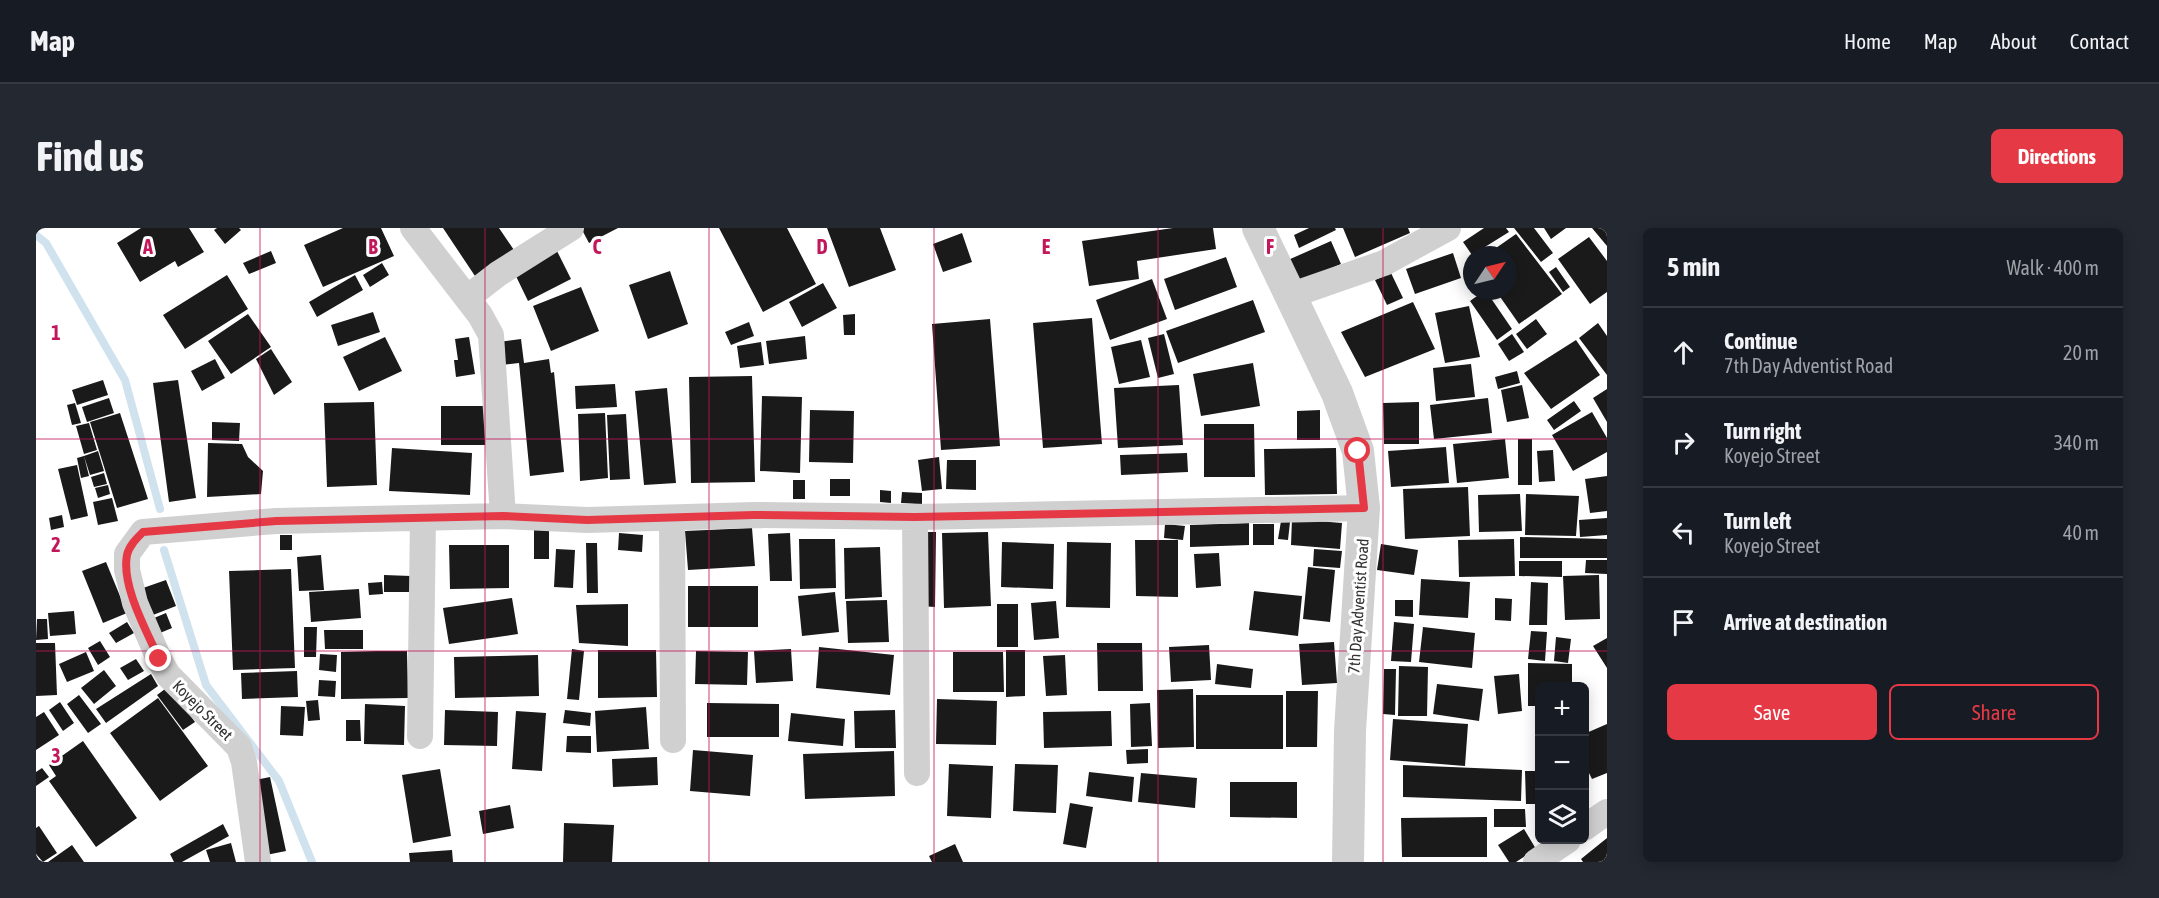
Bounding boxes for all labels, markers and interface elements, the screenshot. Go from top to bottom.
text: Map [30,25,75,57]
text: Home [1844,29,1891,53]
text: Map [1924,29,1958,53]
text: About [1991,29,2037,53]
text: Contact [2070,29,2129,53]
button: Directions [1991,129,2123,183]
text: Find us [36,132,144,180]
text: A [142,235,153,258]
text: B [368,235,378,258]
text: C [593,235,602,258]
text: D [816,235,828,258]
text: E [1042,235,1051,258]
text: F [1266,235,1274,258]
north arrow [1463,246,1517,300]
text: 5 min [1667,252,1720,282]
text: Walk · 400 m [2007,256,2099,279]
text: 1 [51,321,61,344]
text: Continue [1724,328,1798,354]
icon: ahead [1667,336,1700,369]
text: 20 m [2063,341,2099,364]
text: 7th Day Adventist Road [1724,354,1893,377]
text: Turn right [1724,418,1801,444]
icon: right [1667,426,1700,459]
text: 340 m [2054,431,2099,454]
route start [1344,437,1370,463]
text: Koyejo Street [1724,444,1820,467]
text: Turn left [1724,508,1791,534]
icon: left [1667,516,1700,549]
text: 40 m [2063,521,2099,544]
text: 2 [51,533,61,556]
text: Koyejo Street [1724,534,1820,557]
street label: 7th Day Adventist Road [1344,538,1373,674]
icon: arrive [1667,606,1700,639]
text: Arrive at destination [1724,609,1887,635]
route end [145,645,171,671]
street label: Koyejo Street [169,676,237,745]
map controls [1535,682,1589,844]
button: + [1535,682,1589,736]
button: Save [1667,684,1877,740]
button: Share [1889,684,2099,740]
button: − [1535,736,1589,790]
text: 3 [51,744,61,767]
button: layers [1535,790,1589,844]

